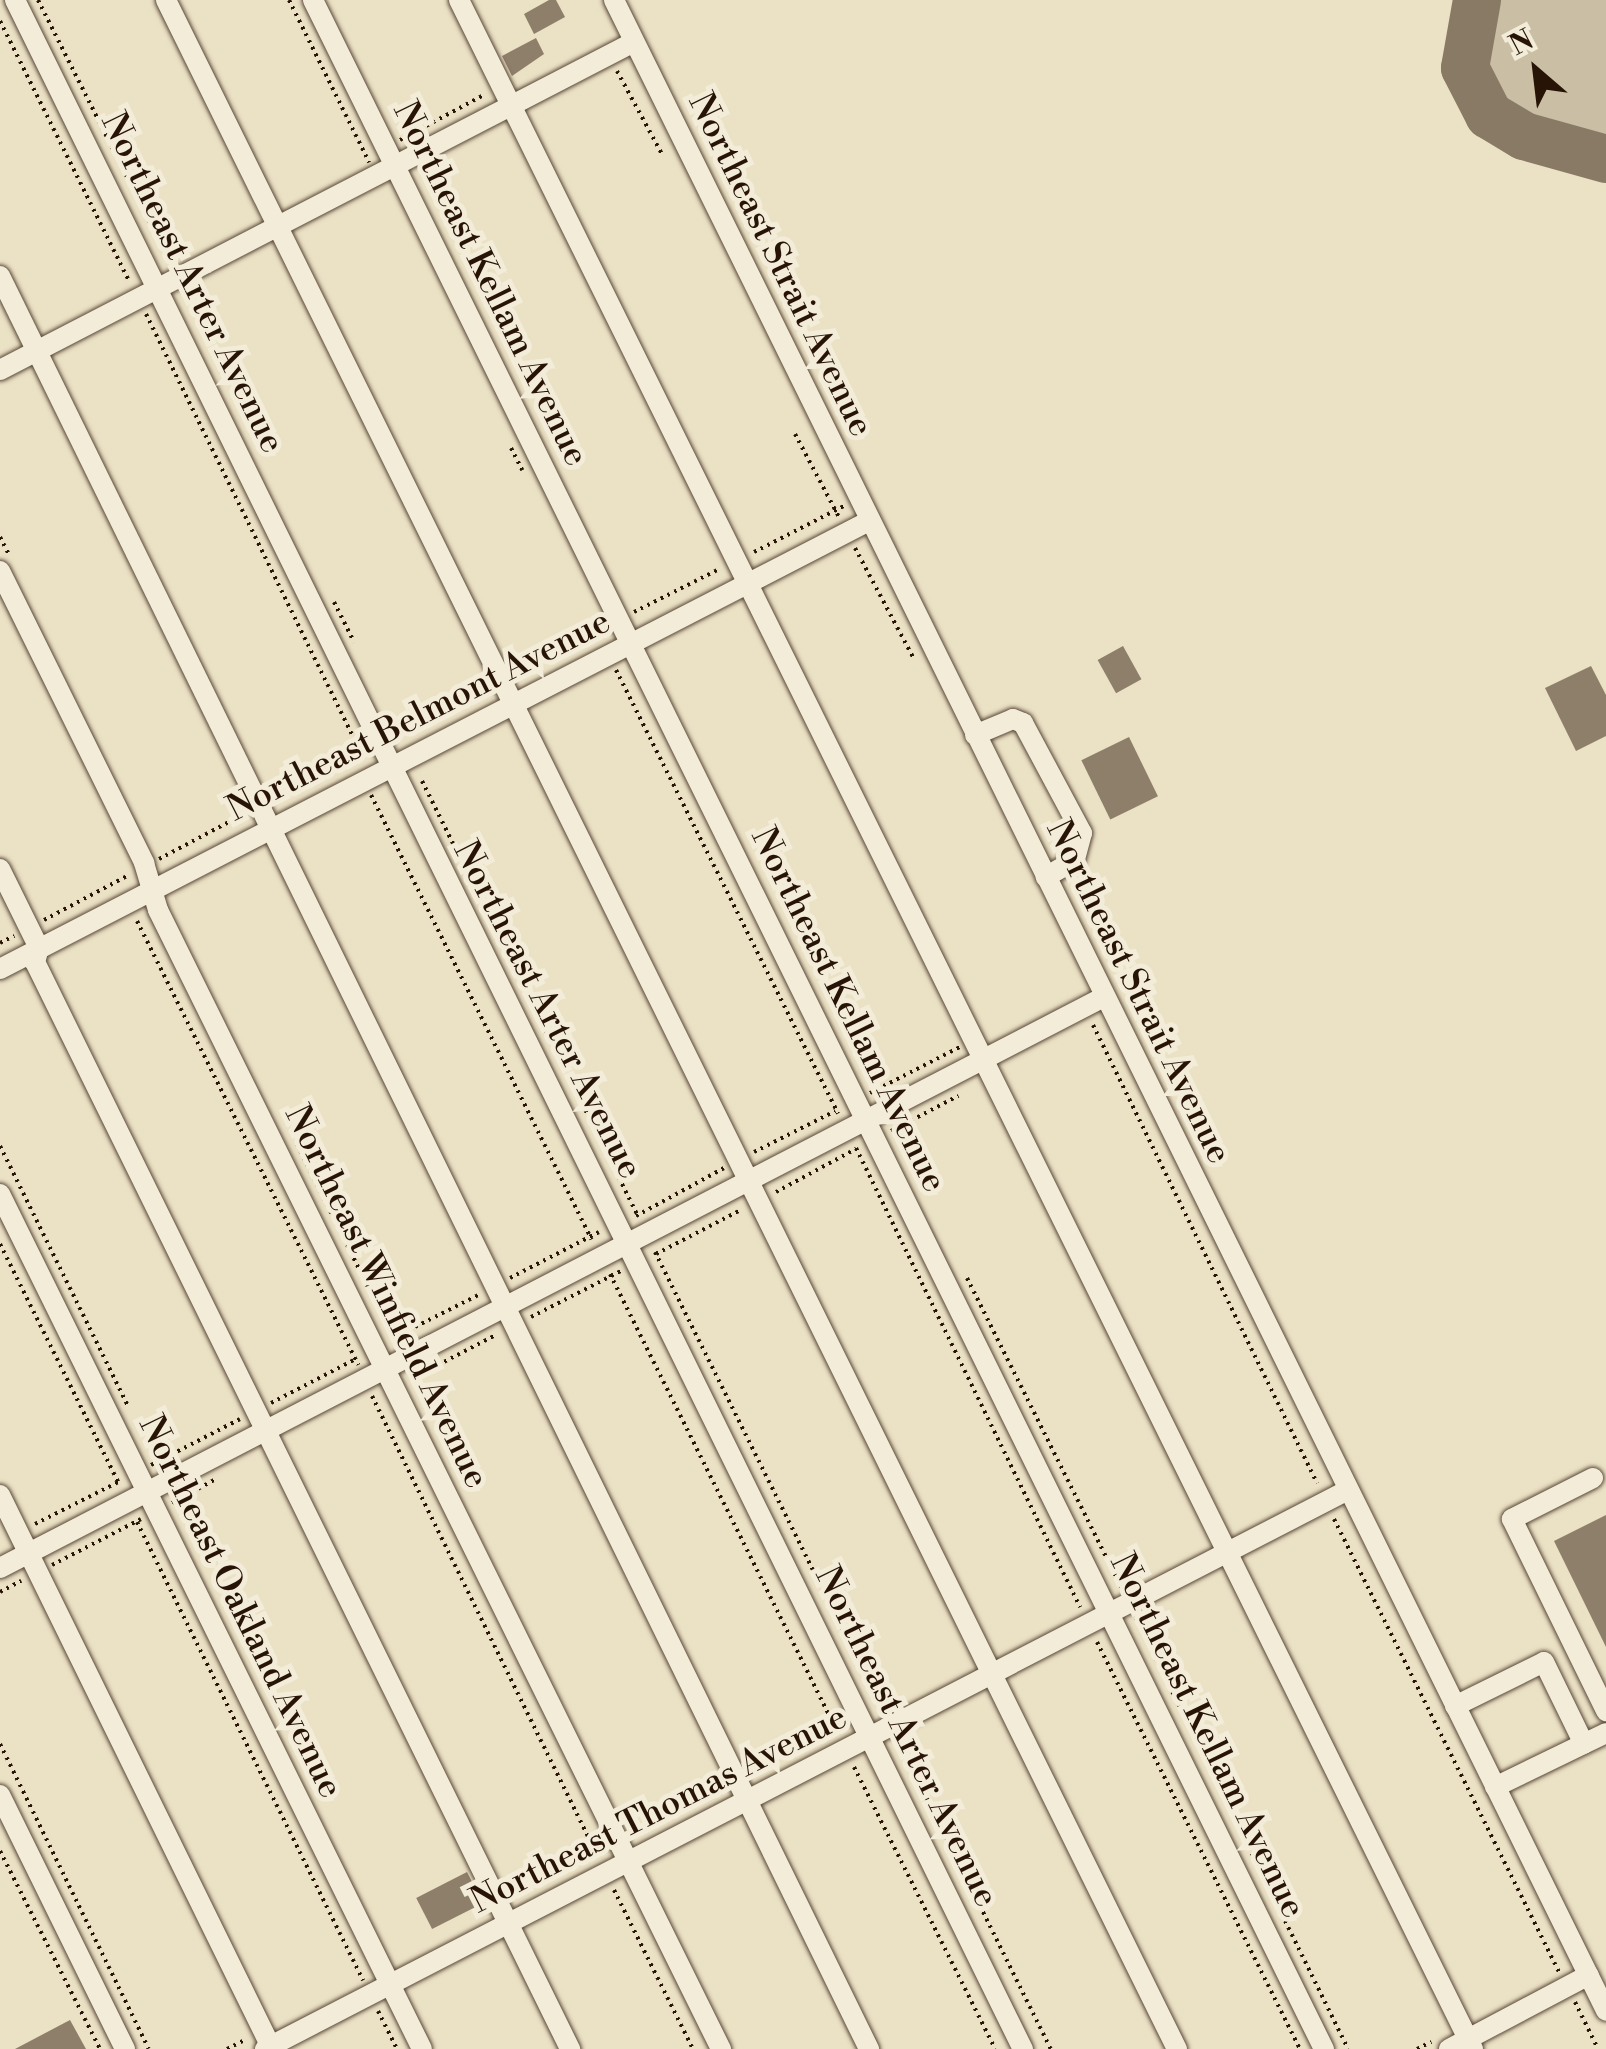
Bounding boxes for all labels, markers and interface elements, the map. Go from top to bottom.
north arrow [1486,20,1586,120]
text: N [1504,22,1540,64]
street label: Northeast Strait Avenue [679,86,881,444]
street label: Northeast Kellam Avenue [383,95,597,473]
street label: Northeast Arter Avenue [91,106,293,460]
street label: Northeast Belmont Avenue [220,601,618,831]
street label: Northeast Strait Avenue [1037,813,1239,1171]
street label: Northeast Kellam Avenue [741,821,955,1199]
street label: Northeast Arter Avenue [444,834,650,1186]
street label: Northeast Winfield Avenue [275,1099,497,1495]
street label: Northeast Oakland Avenue [129,1409,351,1805]
street label: Northeast Kellam Avenue [1100,1547,1314,1925]
street label: Northeast Arter Avenue [805,1560,1007,1914]
street label: Northeast Thomas Avenue [464,1697,854,1923]

